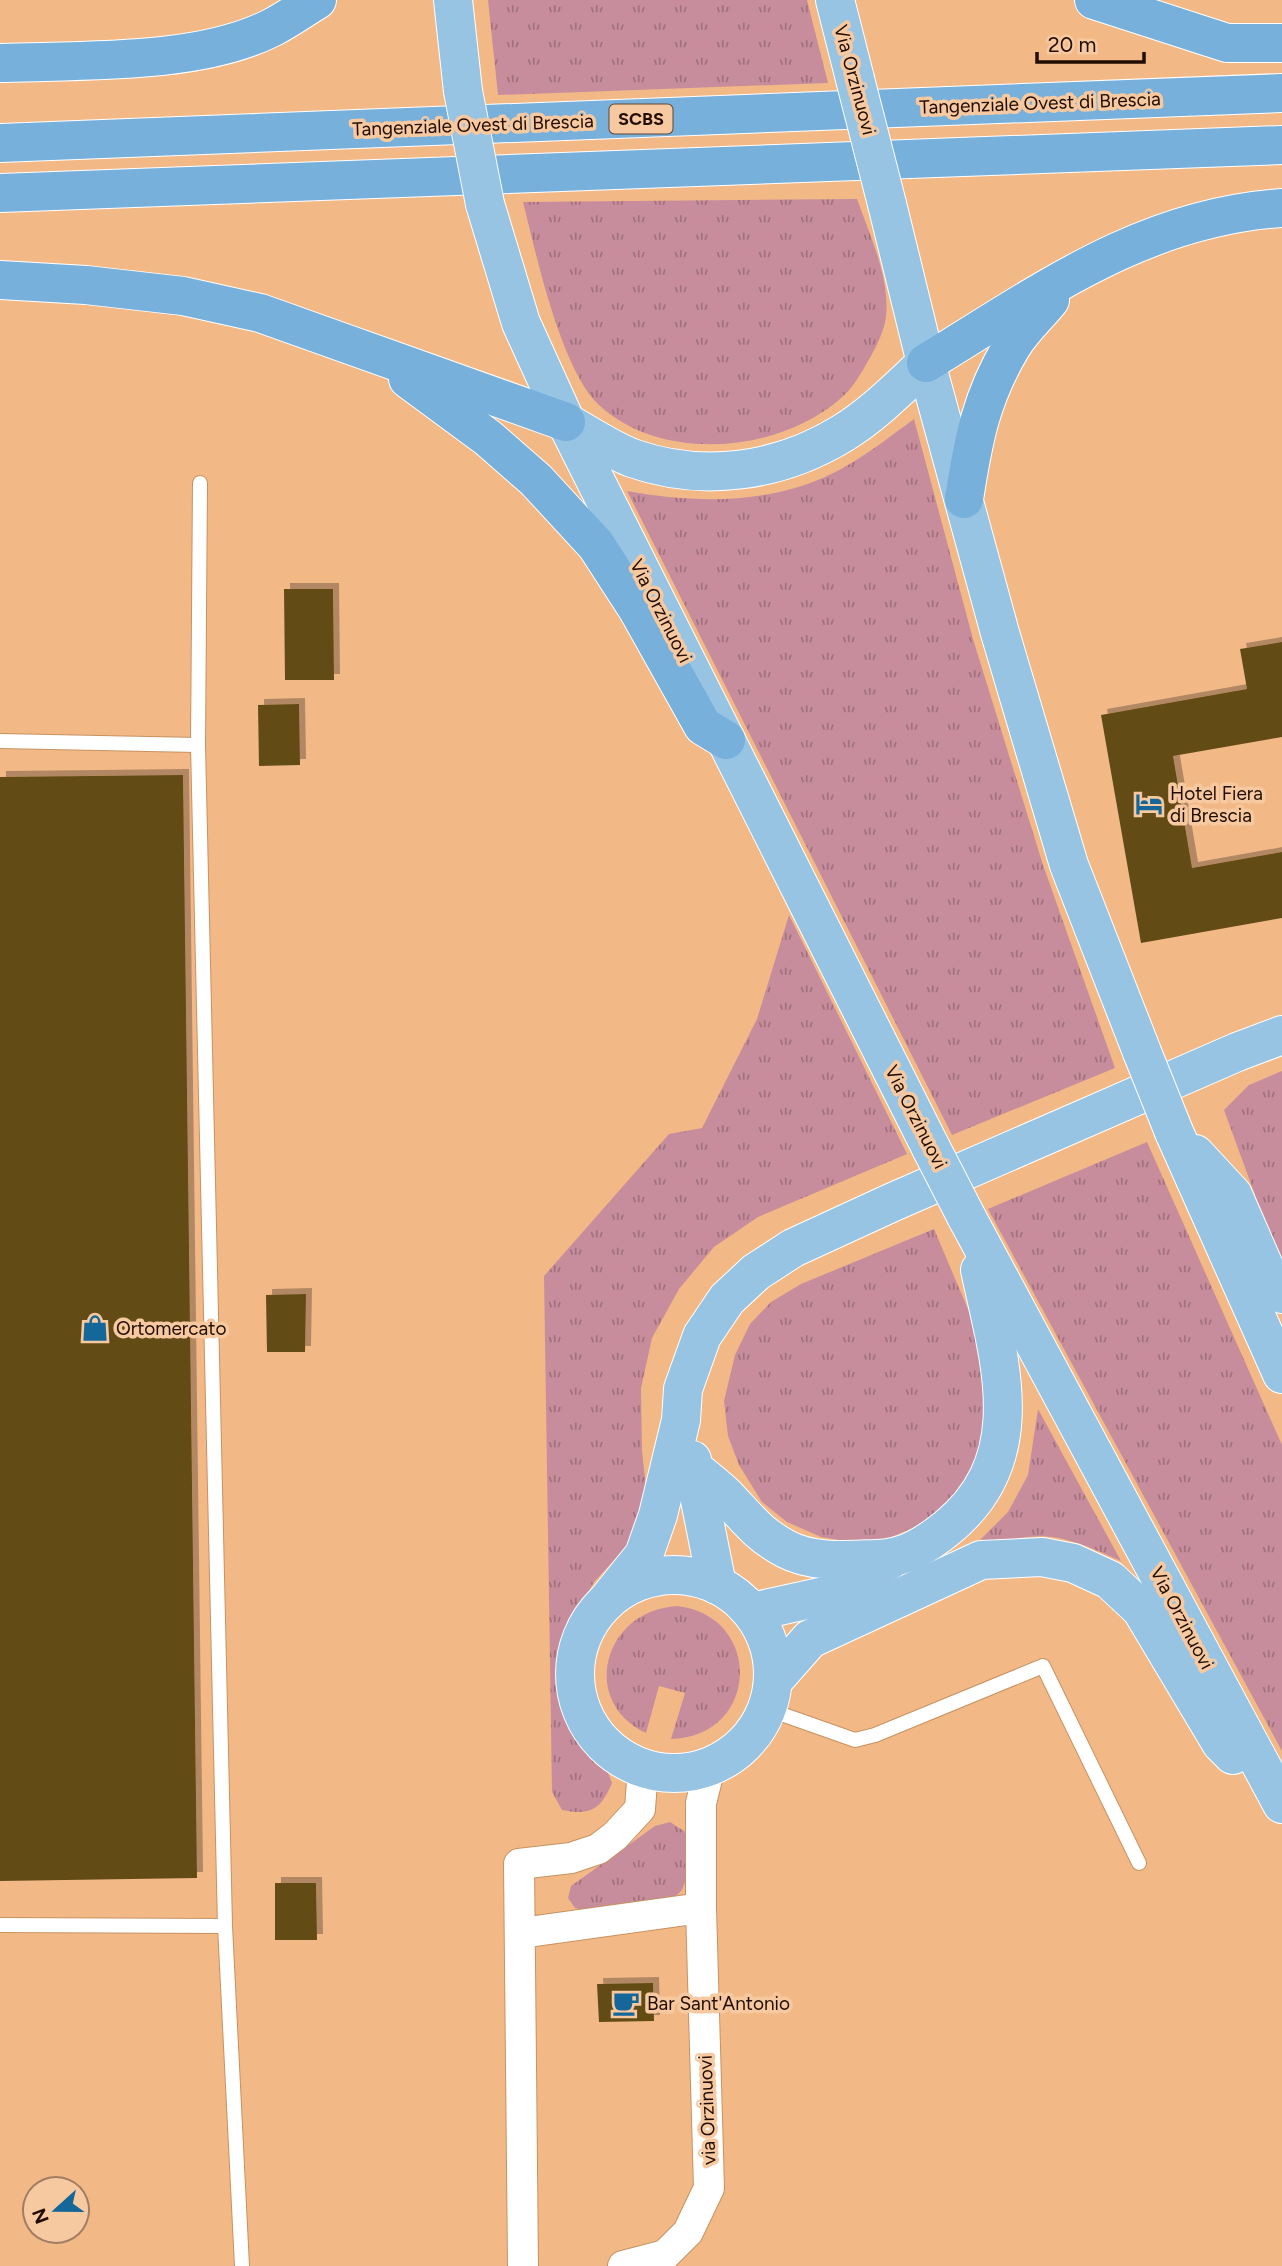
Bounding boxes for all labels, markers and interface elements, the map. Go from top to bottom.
scale bar [1037,21,1144,65]
street label: Via Orzinuovi [829,22,881,138]
text: 20 m [1048,32,1096,57]
street label: Tangenziale Ovest di Brescia [919,87,1161,119]
road number: SCBS [610,104,672,134]
street label: Tangenziale Ovest di Brescia [352,109,594,141]
street label: Via Orzinuovi [625,555,697,667]
place label: Hotel Fiera di Brescia [1170,782,1263,827]
hotel icon: Hotel Fiera di Brescia [1134,789,1164,819]
street label: Via Orzinuovi [880,1061,952,1173]
shop icon: Ortomercato [80,1313,110,1343]
place label: Ortomercato [116,1317,226,1340]
street label: Via Orzinuovi [1145,1563,1219,1673]
cafe icon: Bar Sant'Antonio [611,1988,641,2018]
place label: Bar Sant'Antonio [647,1992,790,2015]
street label: via Orzinuovi [694,2055,720,2165]
north arrow [21,2175,91,2245]
text: N [27,2205,54,2227]

